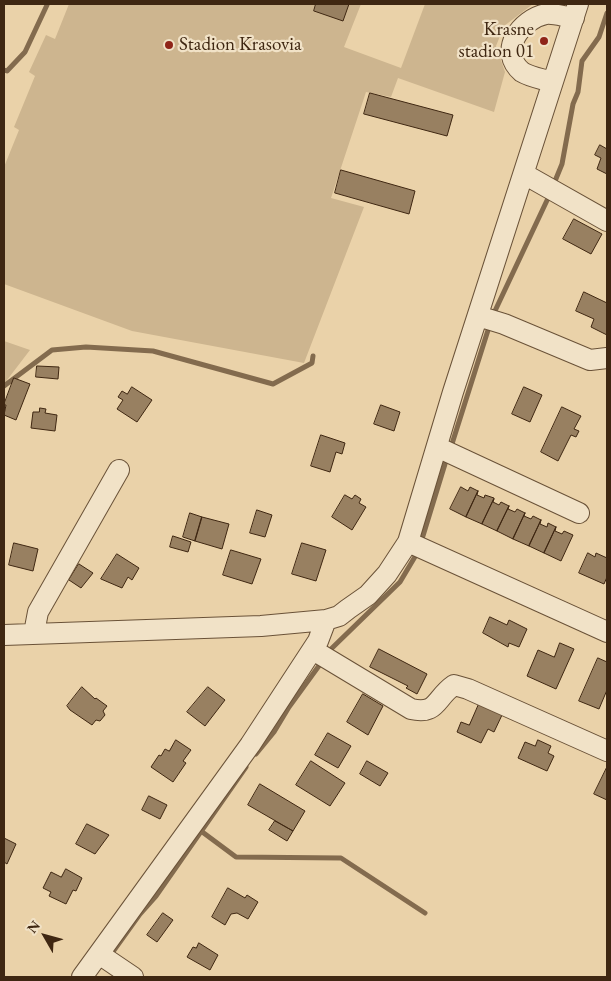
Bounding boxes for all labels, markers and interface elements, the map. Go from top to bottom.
place label: Krasne stadion 01 [459,19,534,63]
place label: Stadion Krasovia [179,34,302,56]
marker: Krasne stadion 01 [538,35,550,47]
marker: Stadion Krasovia [163,39,175,51]
north arrow [20,911,70,961]
text: N [23,917,44,937]

